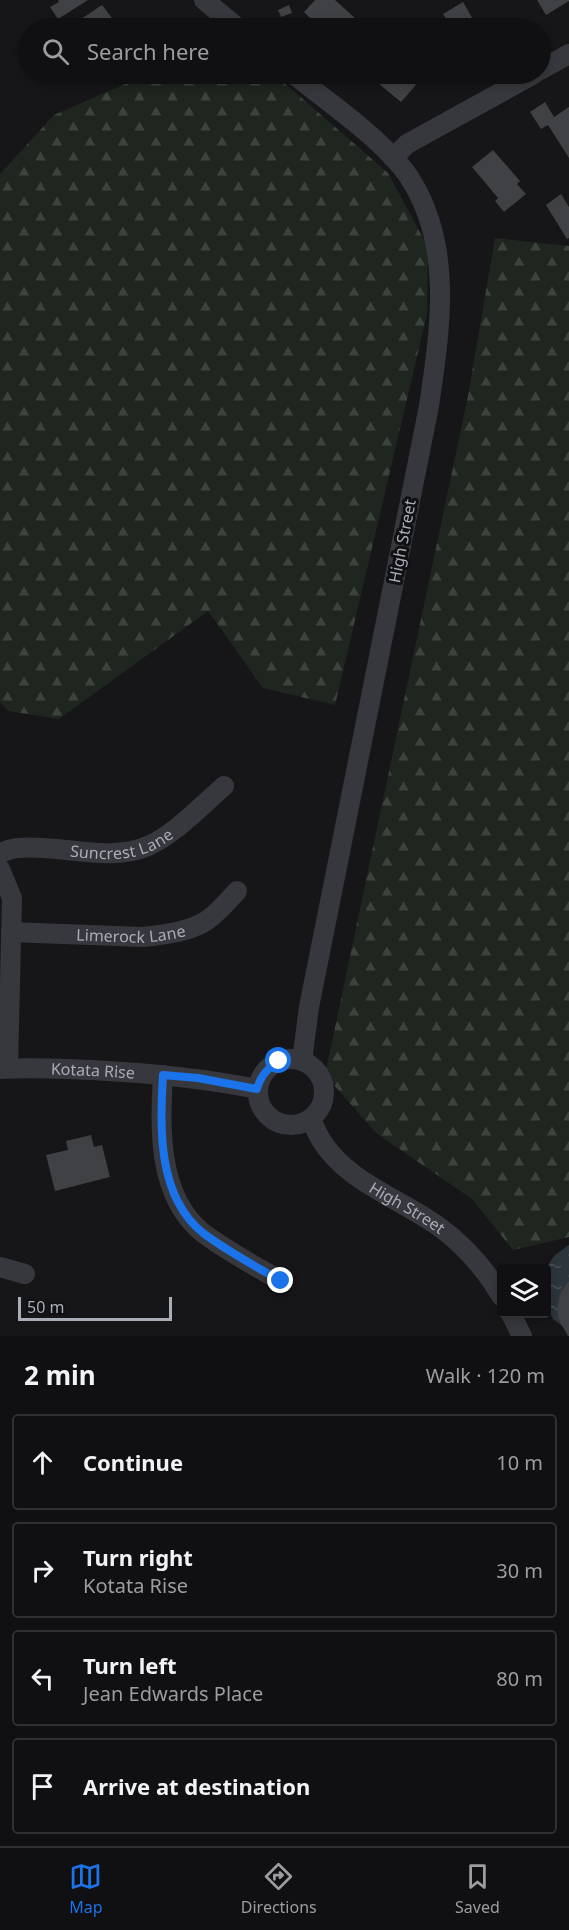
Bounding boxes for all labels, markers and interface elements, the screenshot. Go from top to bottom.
search box [18,18,551,84]
icon: search [39,35,72,68]
text: Search here [87,36,209,66]
street label: High Street [383,497,421,585]
street label: Suncrest Lane [69,823,177,864]
street label: Limerock Lane [76,919,188,948]
route start [265,1047,291,1073]
street label: Kotata Rise [51,1058,136,1084]
street label: High Street [365,1177,450,1239]
map controls [497,1264,551,1318]
button: layers [497,1264,551,1318]
route end [267,1267,293,1293]
scale bar [18,1294,172,1322]
text: 50 m [27,1296,64,1318]
text: 2 min [24,1357,96,1393]
text: Walk · 120 m [426,1362,545,1389]
icon: ahead [26,1446,59,1479]
text: Continue [83,1447,183,1477]
text: 10 m [496,1449,543,1476]
text: Turn right [83,1542,193,1572]
icon: right [26,1554,59,1587]
text: 30 m [496,1557,543,1584]
text: Kotata Rise [83,1572,188,1599]
text: Turn left [83,1650,177,1680]
icon: left [26,1662,59,1695]
text: 80 m [496,1665,543,1692]
text: Jean Edwards Place [83,1680,263,1707]
icon: arrive [26,1770,59,1803]
text: Arrive at destination [83,1771,310,1801]
tab: Map [69,1860,102,1918]
tab: Directions [241,1860,317,1918]
tab: Saved [455,1860,500,1918]

